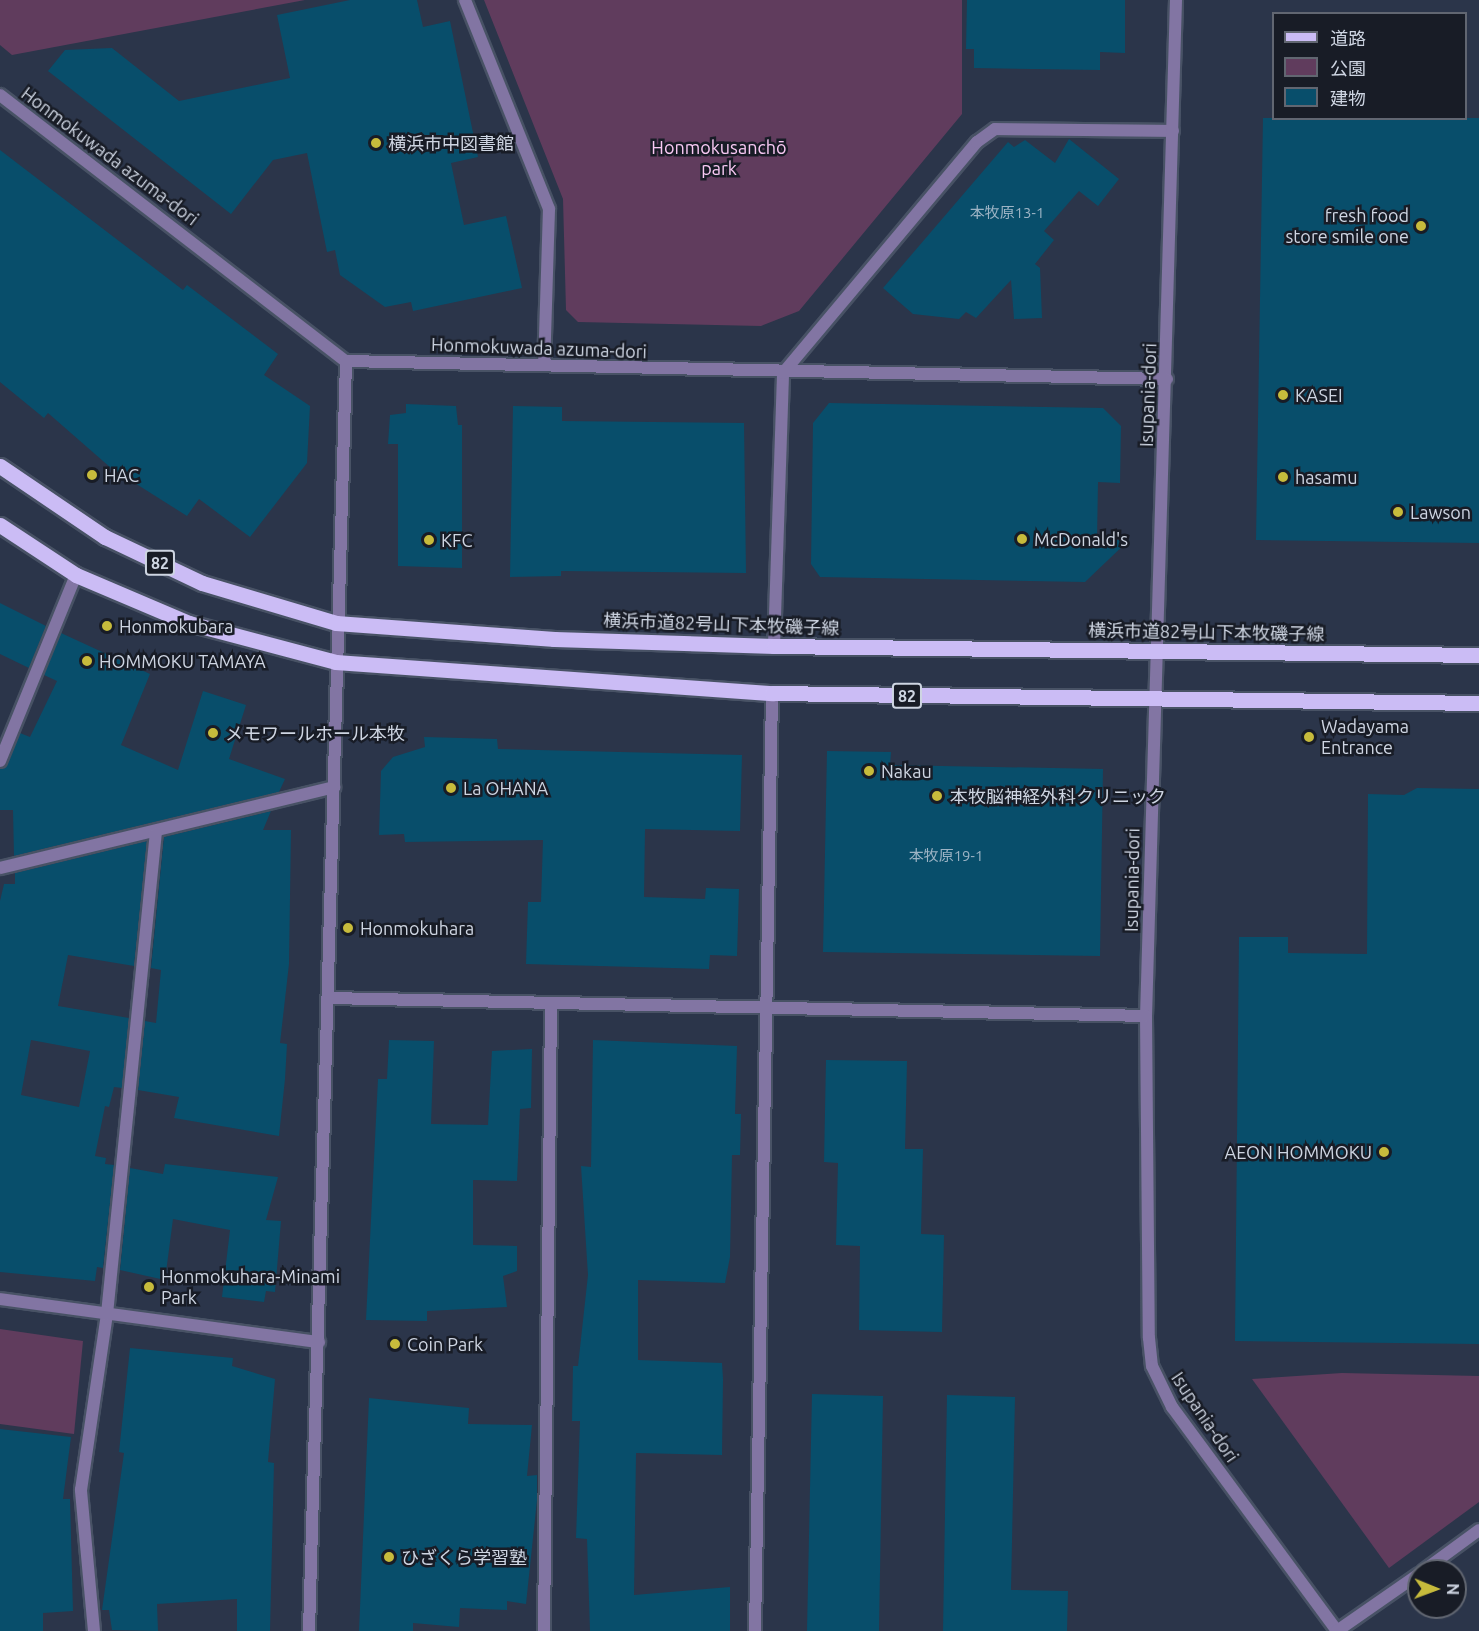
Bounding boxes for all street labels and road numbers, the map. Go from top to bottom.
street label: Honmokuwada azuma-dori [17,82,203,230]
street label: Honmokuwada azuma-dori [431,333,647,363]
street label: Isupania-dori [1135,343,1161,447]
road number: 82 [144,550,176,576]
street label: 横浜市道82号山下本牧磯子線 [603,609,839,639]
street label: 横浜市道82号山下本牧磯子線 [1088,619,1324,645]
road number: 82 [890,683,924,709]
street label: Isupania-dori [1120,828,1144,932]
street label: Isupania-dori [1167,1368,1243,1466]

